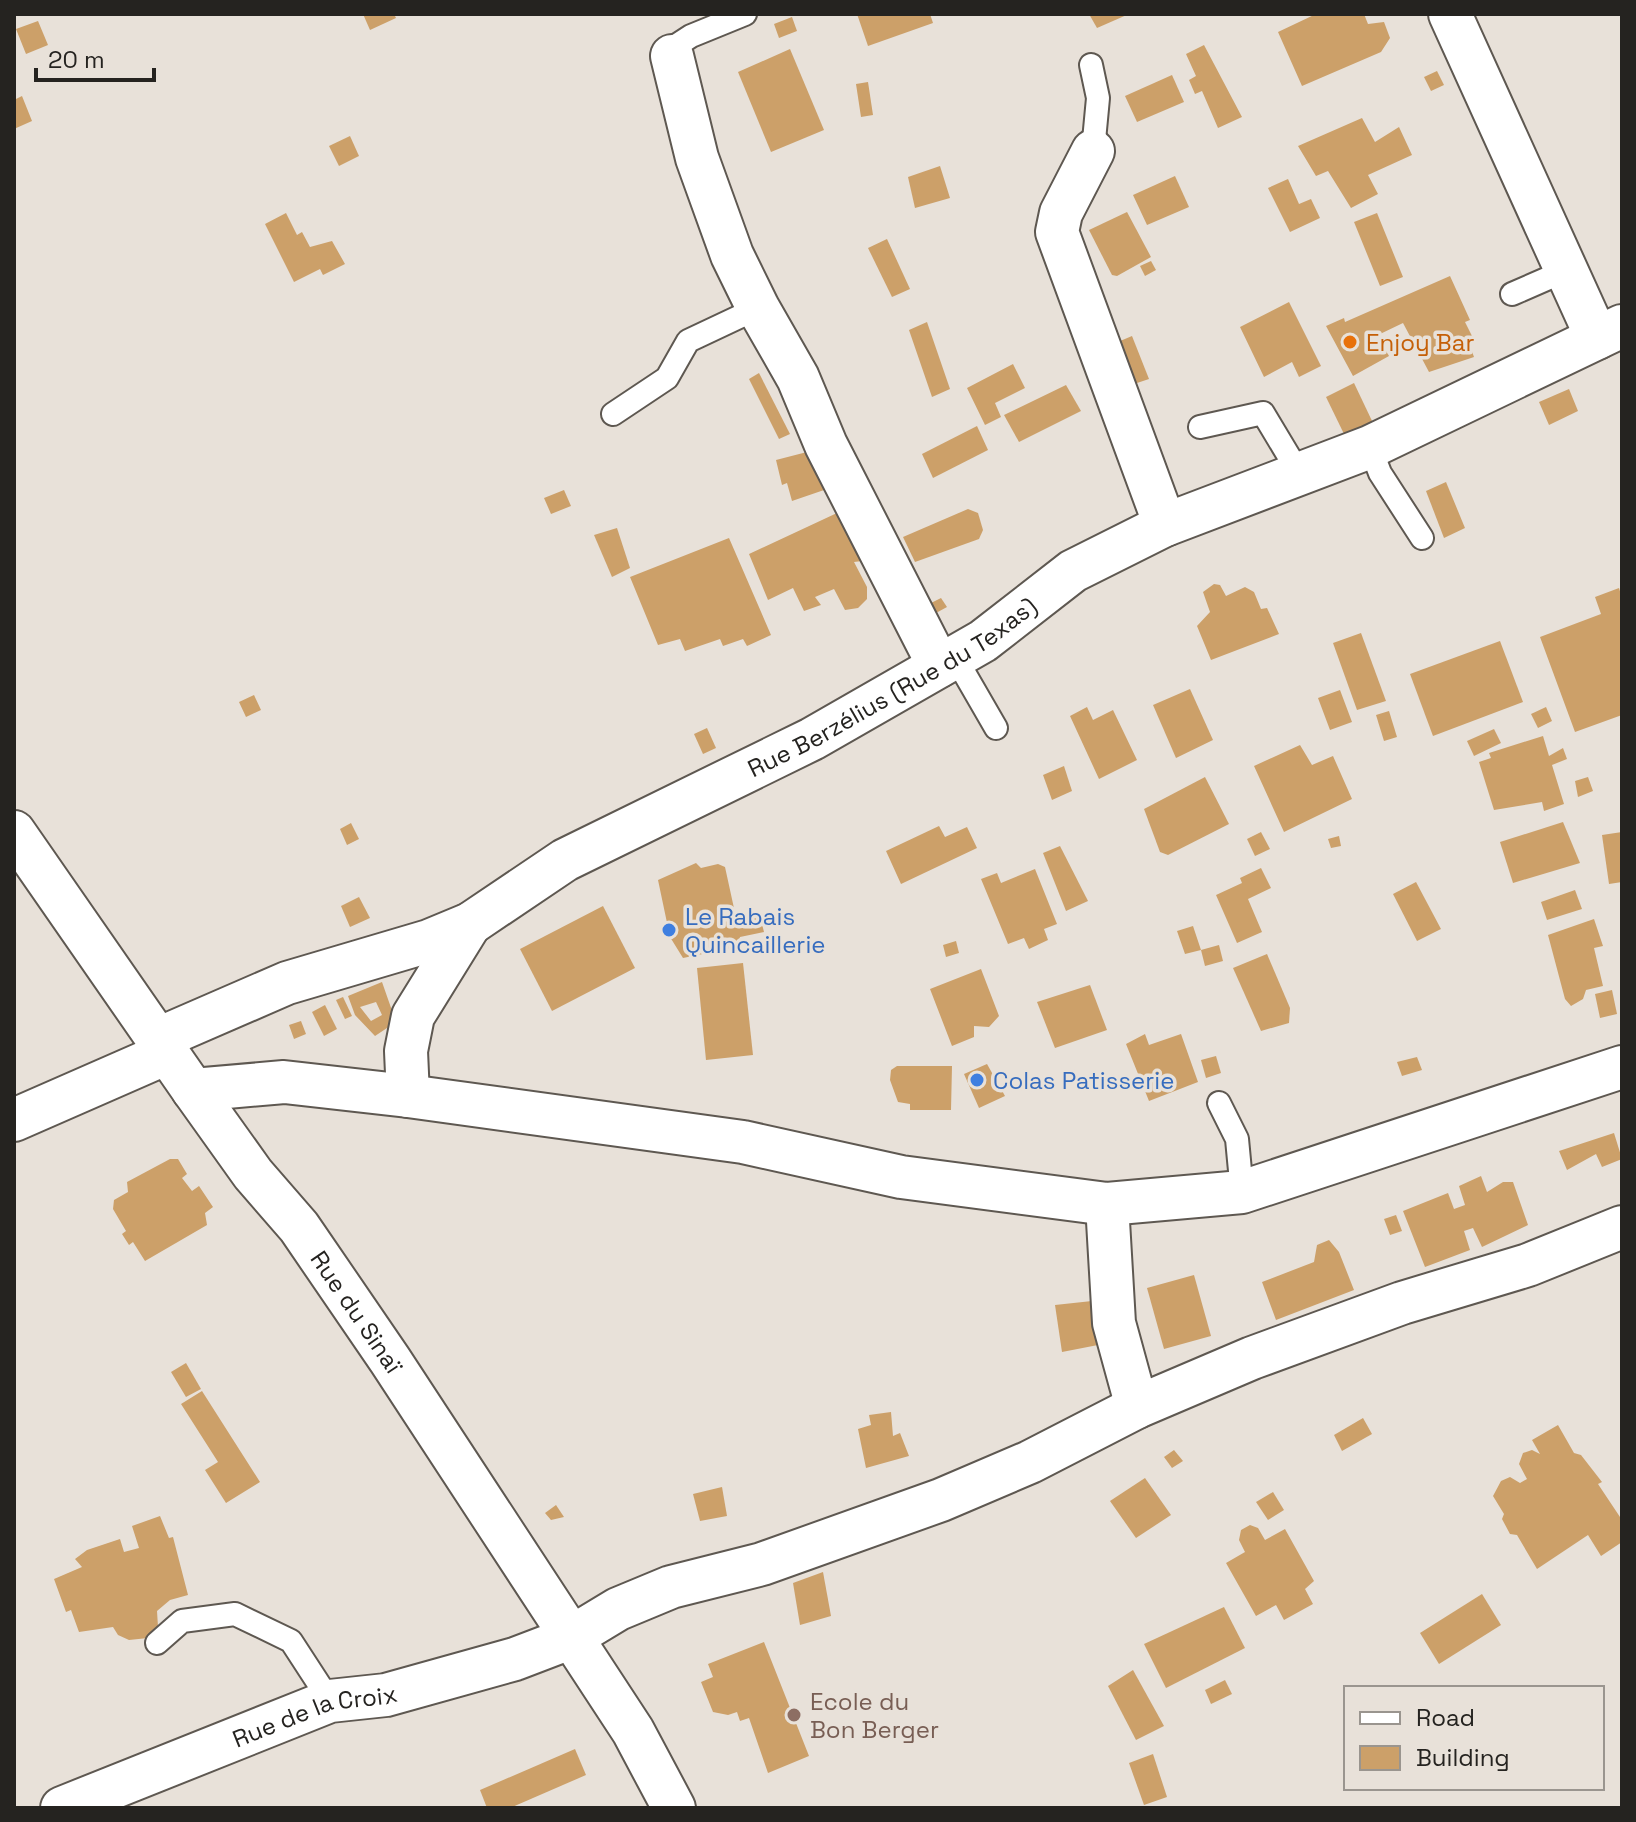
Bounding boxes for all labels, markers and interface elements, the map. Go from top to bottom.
scale bar [36,32,154,82]
text: 20 m [48,44,105,75]
place label: Enjoy Bar [1366,327,1475,358]
marker: Enjoy Bar [1341,333,1359,351]
street label: Rue Berzélius (Rue du Texas) [742,590,1043,784]
place label: Le Rabais Quincaillerie [685,901,825,960]
marker: Le Rabais Quincaillerie [660,921,678,939]
place label: Colas Patisserie [993,1065,1174,1096]
marker: Colas Patisserie [968,1071,986,1089]
street label: Rue du Sinaï [304,1244,410,1380]
street label: Rue de la Croix [228,1677,400,1754]
place label: Ecole du Bon Berger [810,1686,939,1745]
legend [1344,1686,1604,1790]
text: Road [1416,1702,1475,1733]
marker: Ecole du Bon Berger [785,1706,803,1724]
text: Building [1416,1742,1510,1773]

